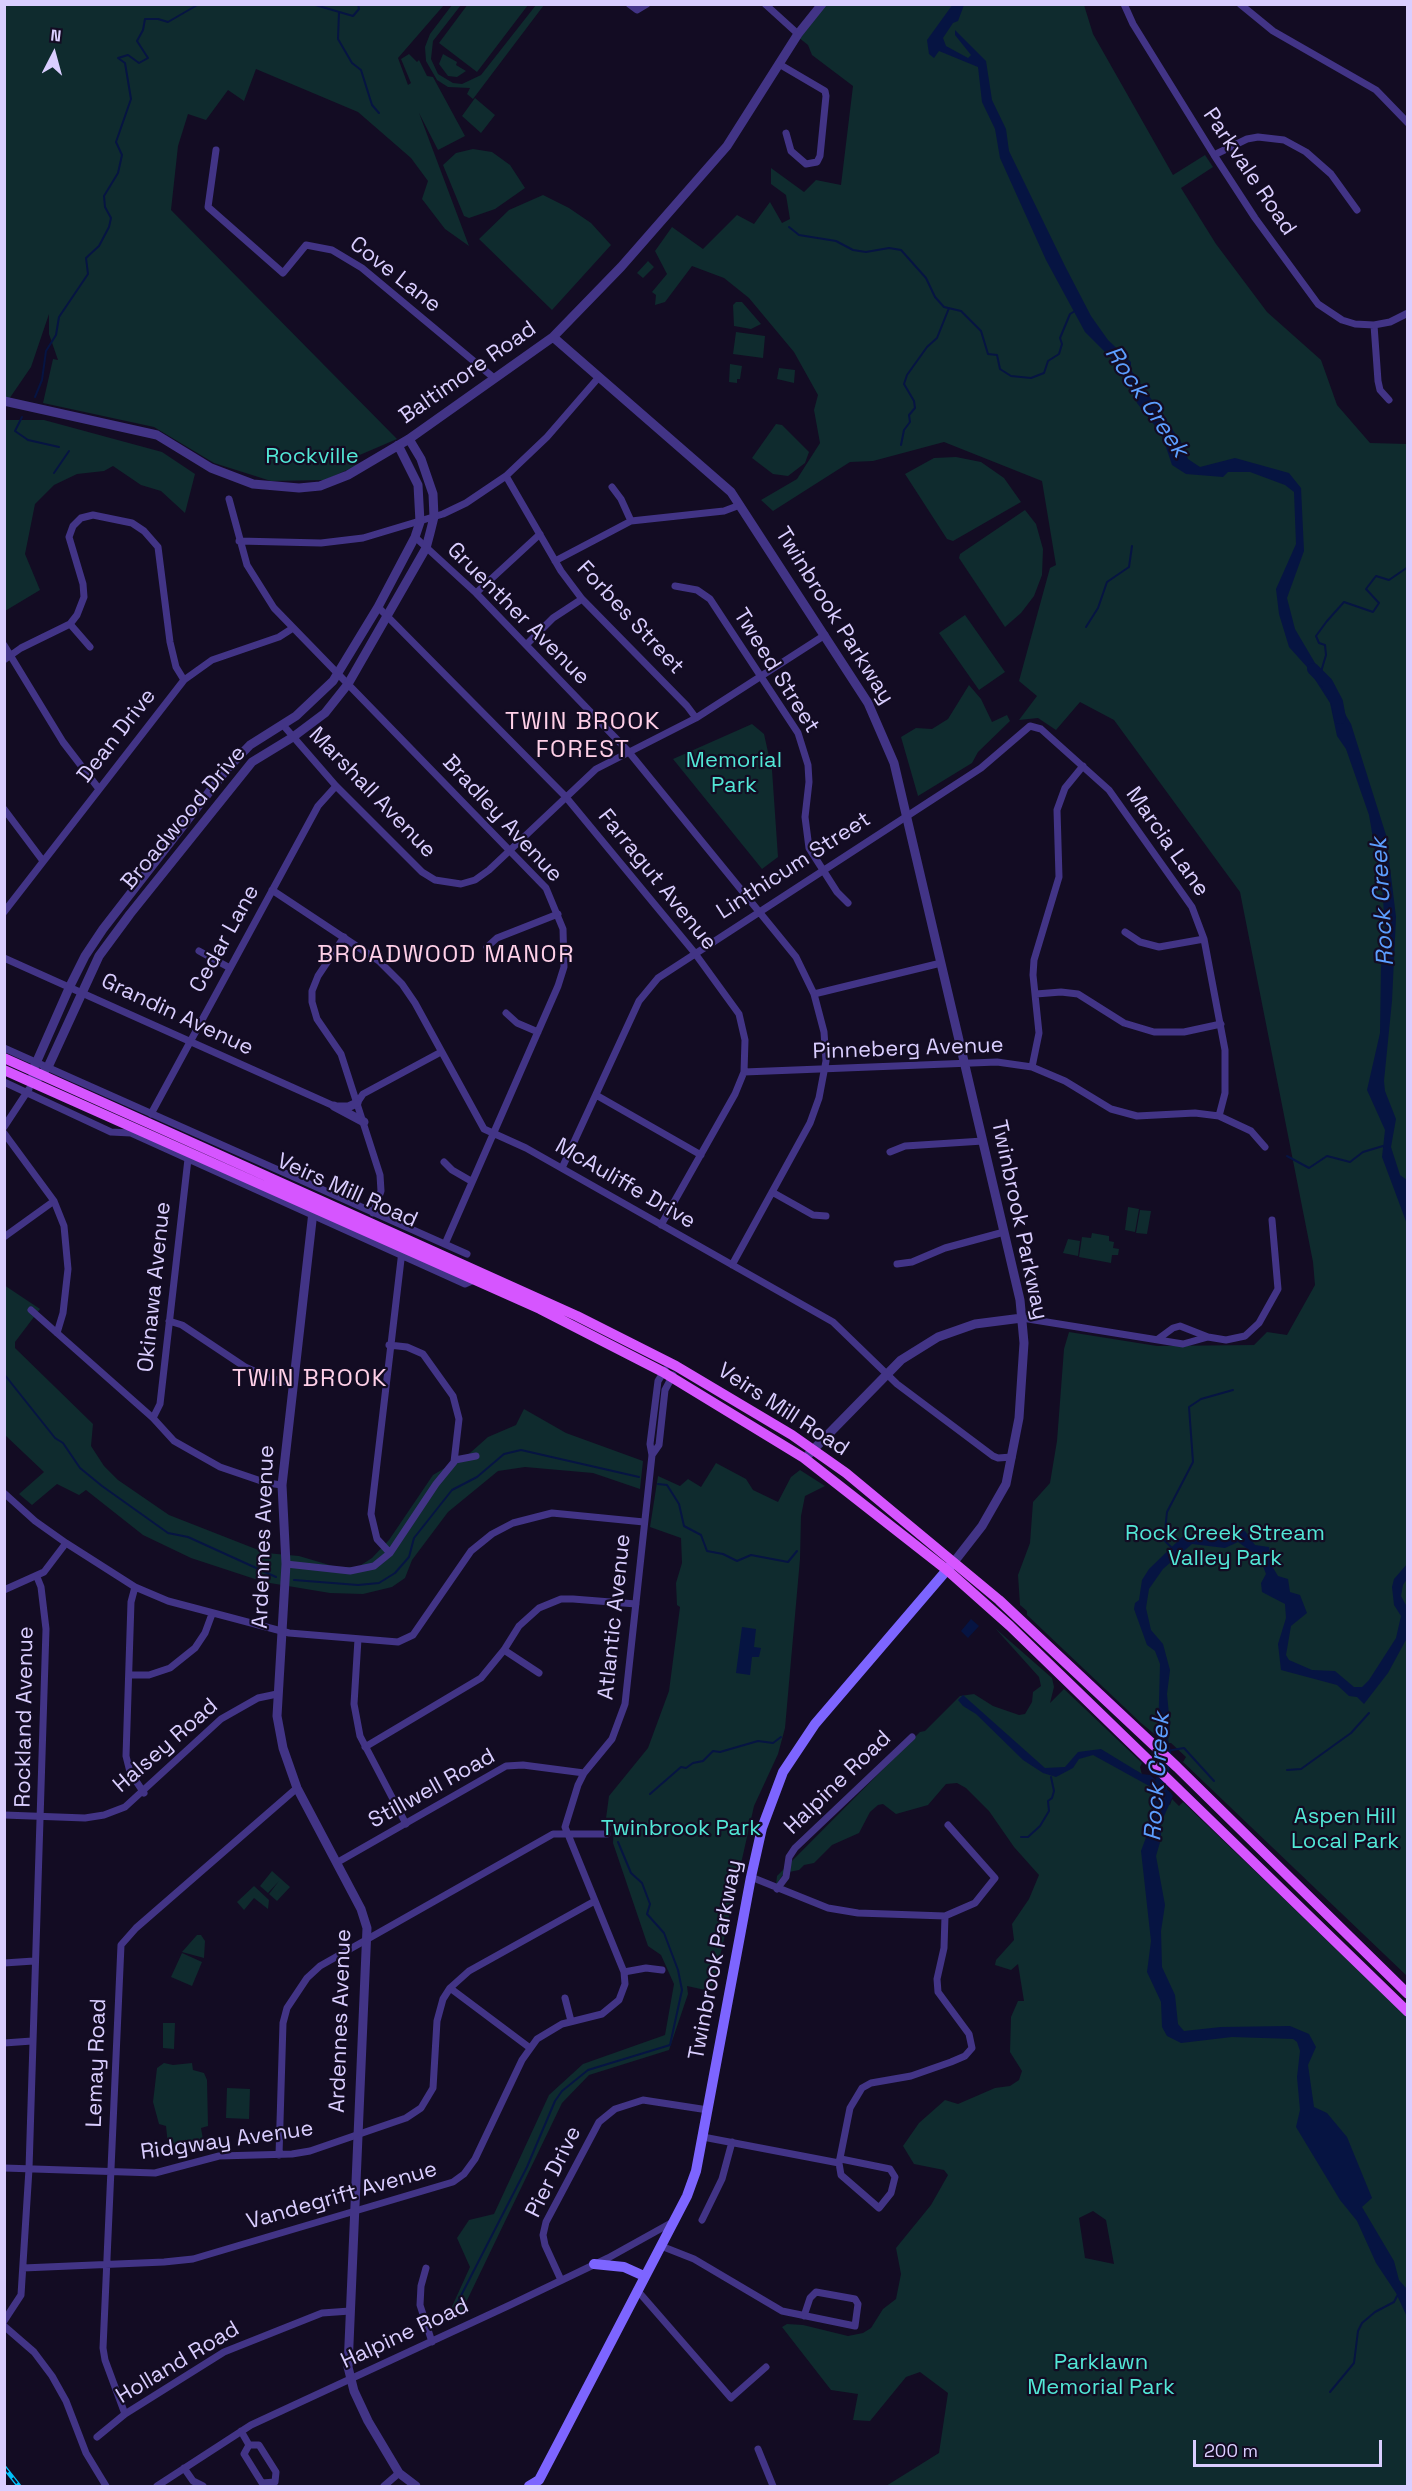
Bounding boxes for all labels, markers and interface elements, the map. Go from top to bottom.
north arrow [24,24,84,84]
text: N [49,25,62,47]
street label: Parkvale Road [1197,103,1301,241]
street label: Cove Lane [344,231,446,319]
street label: Baltimore Road [394,316,542,430]
water label: Rock Creek [1098,341,1194,463]
park label: Rockville [265,444,359,470]
street label: Twinbrook Parkway [769,523,899,709]
street label: Gruenther Avenue [441,537,595,691]
street label: Forbes Street [571,556,689,680]
street label: Tweed Street [727,604,825,738]
street label: Dean Drive [72,684,162,788]
district label: TWIN BROOK FOREST [505,708,661,764]
street label: Marshall Avenue [303,722,441,864]
street label: Broadwood Drive [116,741,252,895]
park label: Memorial Park [686,748,782,800]
street label: Bradley Avenue [436,750,568,888]
street label: Marcia Lane [1120,782,1214,902]
street label: Farragut Avenue [592,804,722,956]
street label: Linthicum Street [712,806,876,926]
water label: Rock Creek [1365,837,1401,967]
street label: Cedar Lane [185,881,265,997]
district label: BROADWOOD MANOR [317,941,575,969]
street label: Grandin Avenue [97,968,257,1062]
street label: Pinneberg Avenue [812,1032,1004,1066]
street label: Twinbrook Parkway [985,1118,1053,1322]
street label: McAuliffe Drive [550,1133,700,1235]
street label: Veirs Mill Road [272,1148,422,1234]
street label: Okinawa Avenue [133,1200,177,1374]
street label: Veirs Mill Road [712,1358,854,1462]
district label: TWIN BROOK [232,1365,388,1393]
street label: Ardennes Avenue [248,1445,280,1629]
park label: Rock Creek Stream Valley Park [1125,1521,1325,1572]
street label: Atlantic Avenue [593,1533,637,1701]
street label: Rockland Avenue [10,1626,40,1808]
street label: Halsey Road [108,1693,224,1799]
water label: Rock Creek [1139,1712,1177,1842]
street label: Halpine Road [779,1726,897,1840]
street label: Stillwell Road [364,1743,500,1835]
park label: Aspen Hill Local Park [1291,1804,1399,1856]
park label: Twinbrook Park [601,1816,761,1842]
street label: Twinbrook Parkway [684,1858,748,2062]
street label: Ardennes Avenue [325,1929,357,2113]
street label: Lemay Road [82,1998,112,2128]
street label: Ridgway Avenue [139,2116,315,2166]
street label: Pier Drive [521,2122,587,2222]
street label: Vandegrift Avenue [244,2156,440,2236]
street label: Halpine Road [337,2293,473,2375]
street label: Holland Road [112,2316,244,2410]
park label: Parklawn Memorial Park [1027,2350,1175,2402]
scale bar [1196,2428,1385,2466]
text: 200 m [1204,2439,1258,2462]

